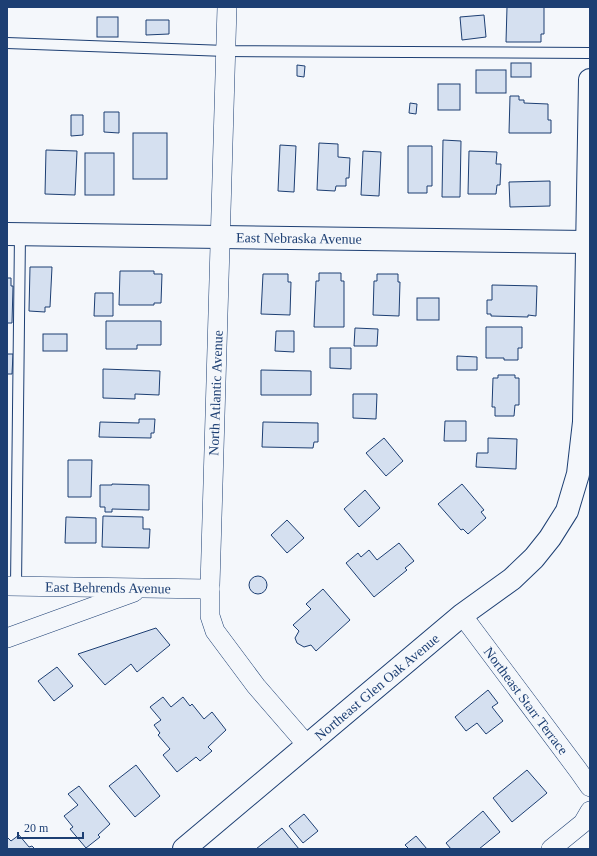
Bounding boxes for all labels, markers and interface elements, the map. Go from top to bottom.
street label: East Nebraska Avenue [236,230,362,246]
street label: North Atlantic Avenue [206,330,226,456]
street label: East Behrends Avenue [45,579,171,596]
street label: Northeast Glen Oak Avenue [312,630,442,743]
street label: Northeast Starr Terrace [481,644,571,757]
scale bar [18,814,83,840]
text: 20 m [24,821,49,835]

